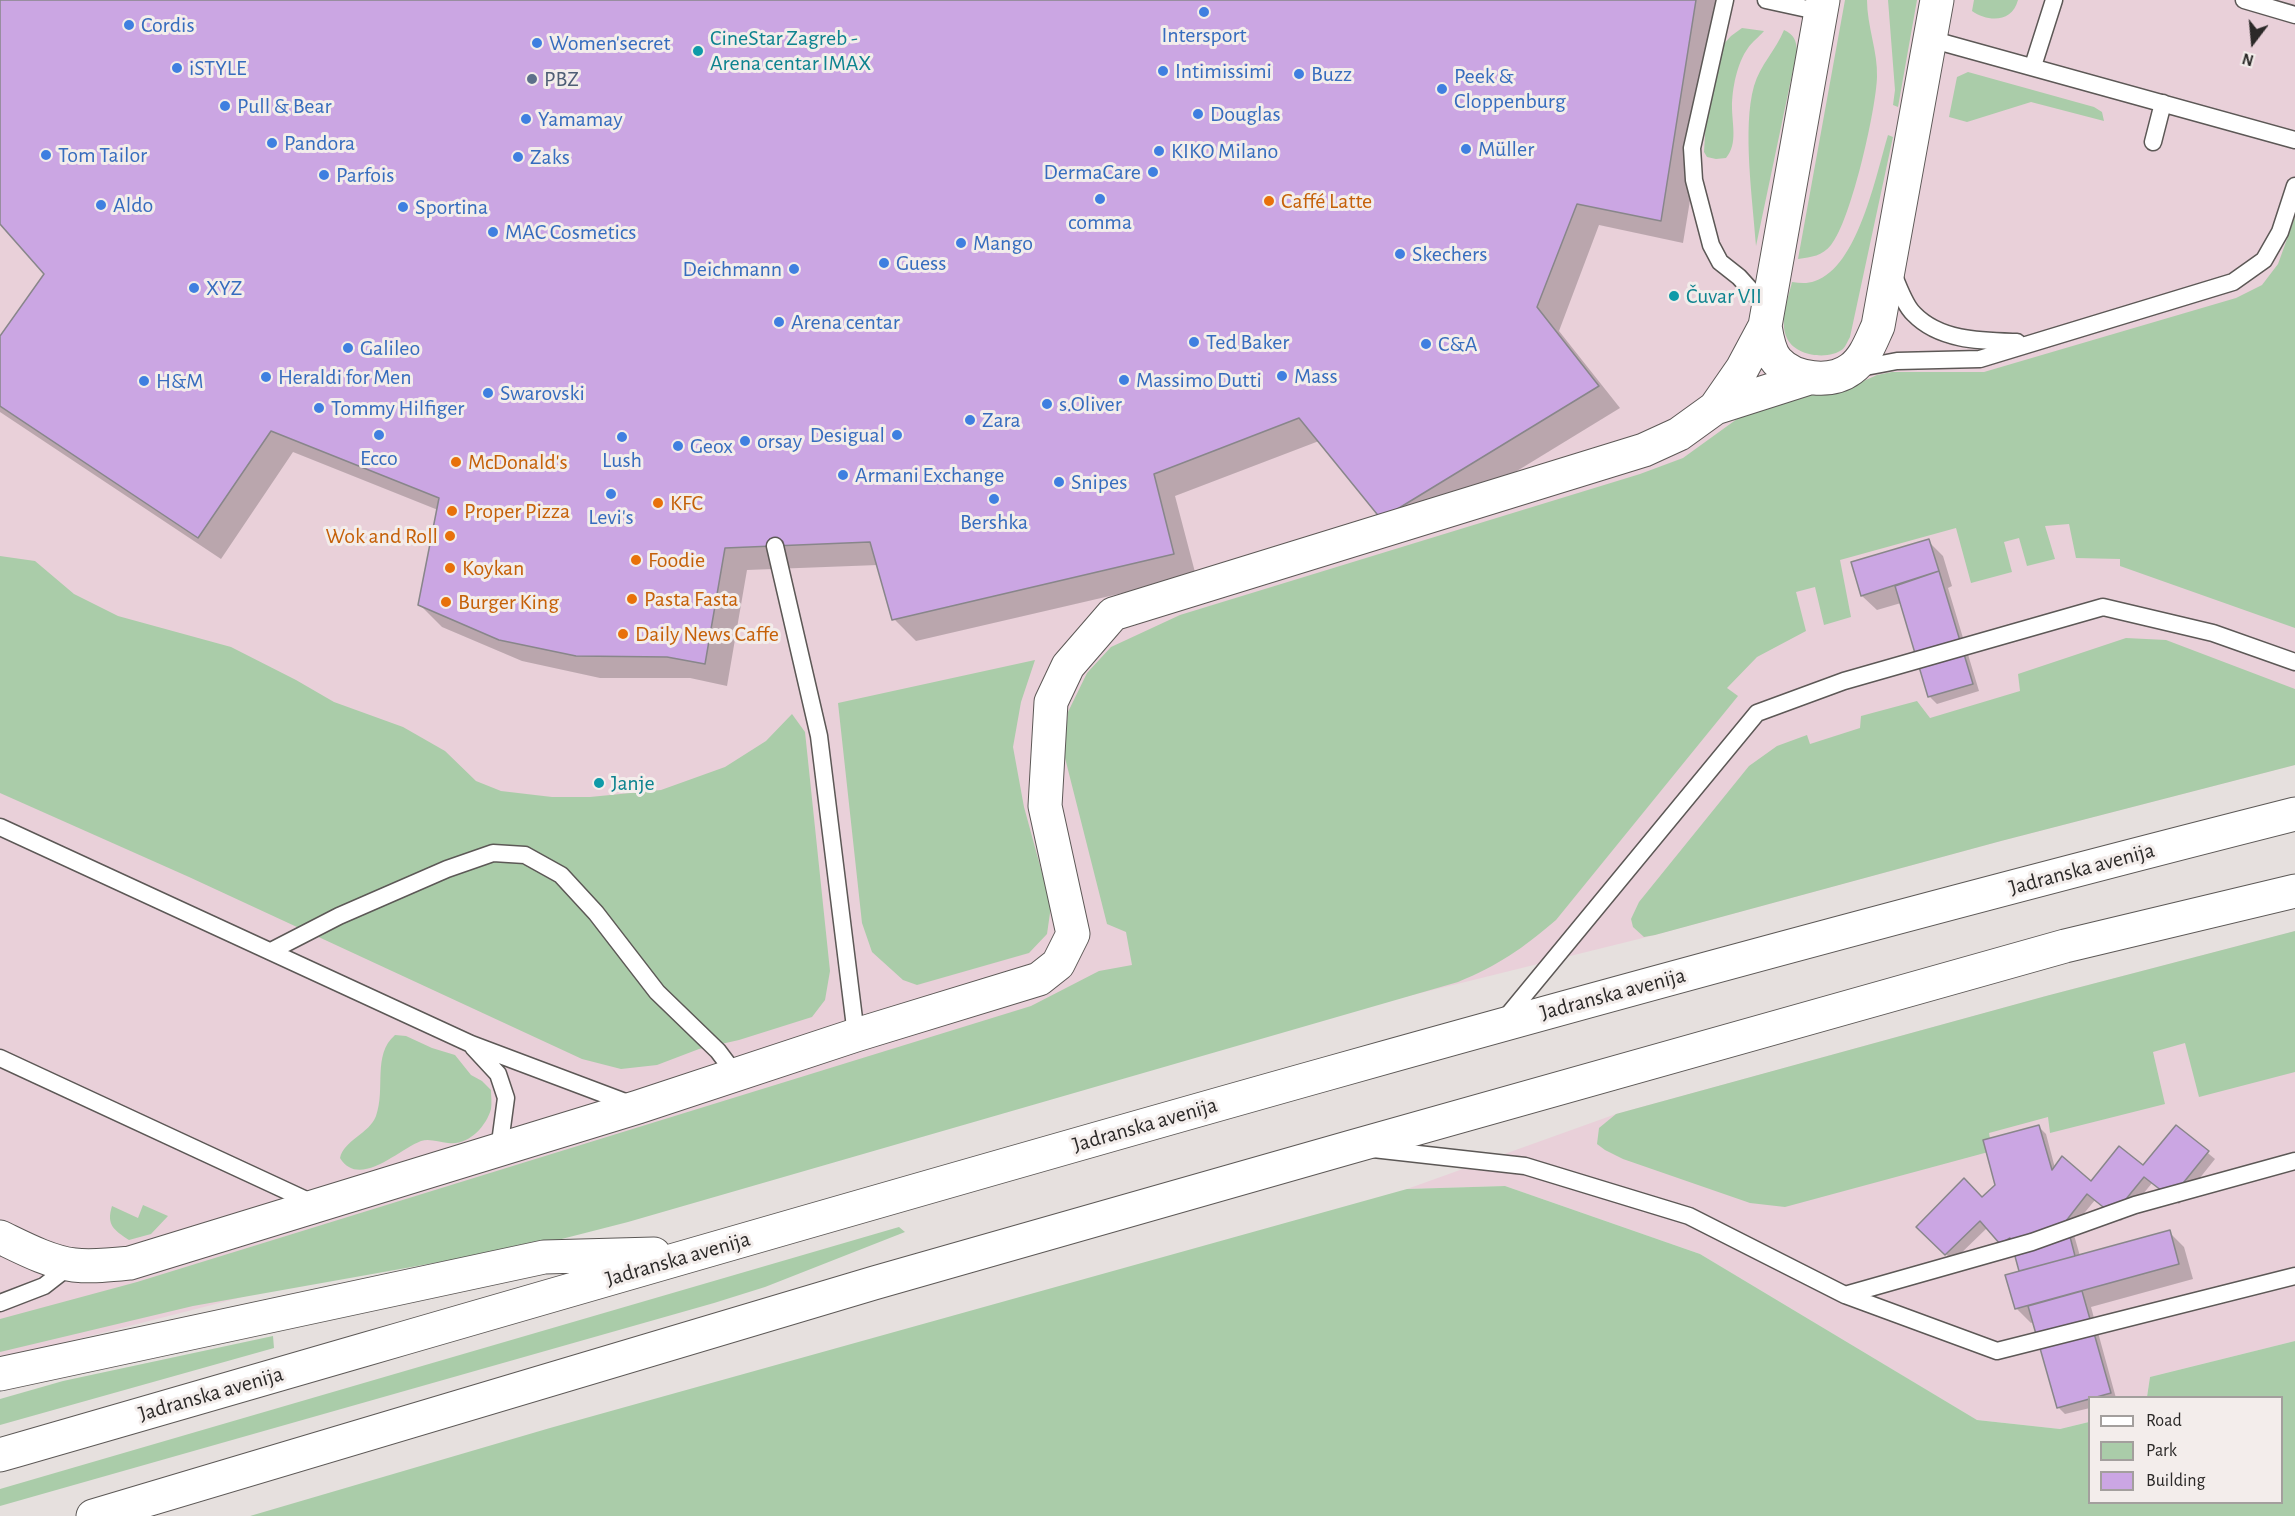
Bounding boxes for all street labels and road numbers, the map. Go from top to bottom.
street label: Jadranska avenija [2006,837,2158,901]
street label: Jadranska avenija [1537,962,1689,1026]
street label: Jadranska avenija [1070,1092,1220,1158]
street label: Jadranska avenija [603,1226,753,1292]
street label: Jadranska avenija [136,1361,286,1427]

